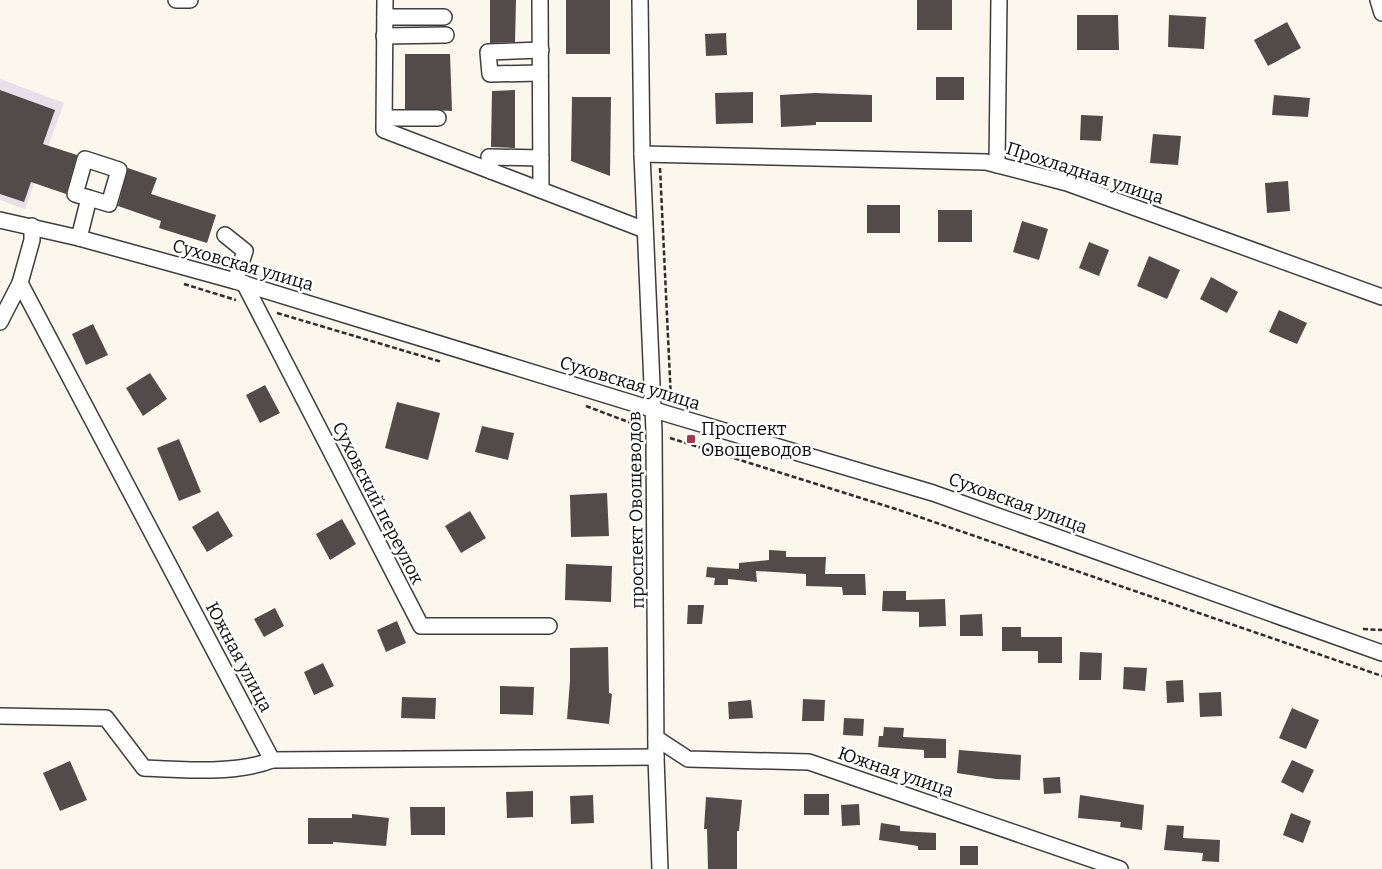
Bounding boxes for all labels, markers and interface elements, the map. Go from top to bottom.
street label: Прохладная улица [1003,137,1167,209]
street label: Суховская улица [170,234,316,296]
street label: Суховская улица [557,351,703,415]
street label: проспект Овощеводов [623,411,649,609]
street label: Суховский переулок [327,418,429,588]
place label: Проспект Овощеводов [701,418,812,461]
marker: Проспект Овощеводов [685,433,697,445]
street label: Суховская улица [946,468,1090,538]
street label: Южная улица [201,598,277,716]
street label: Южная улица [835,742,957,802]

